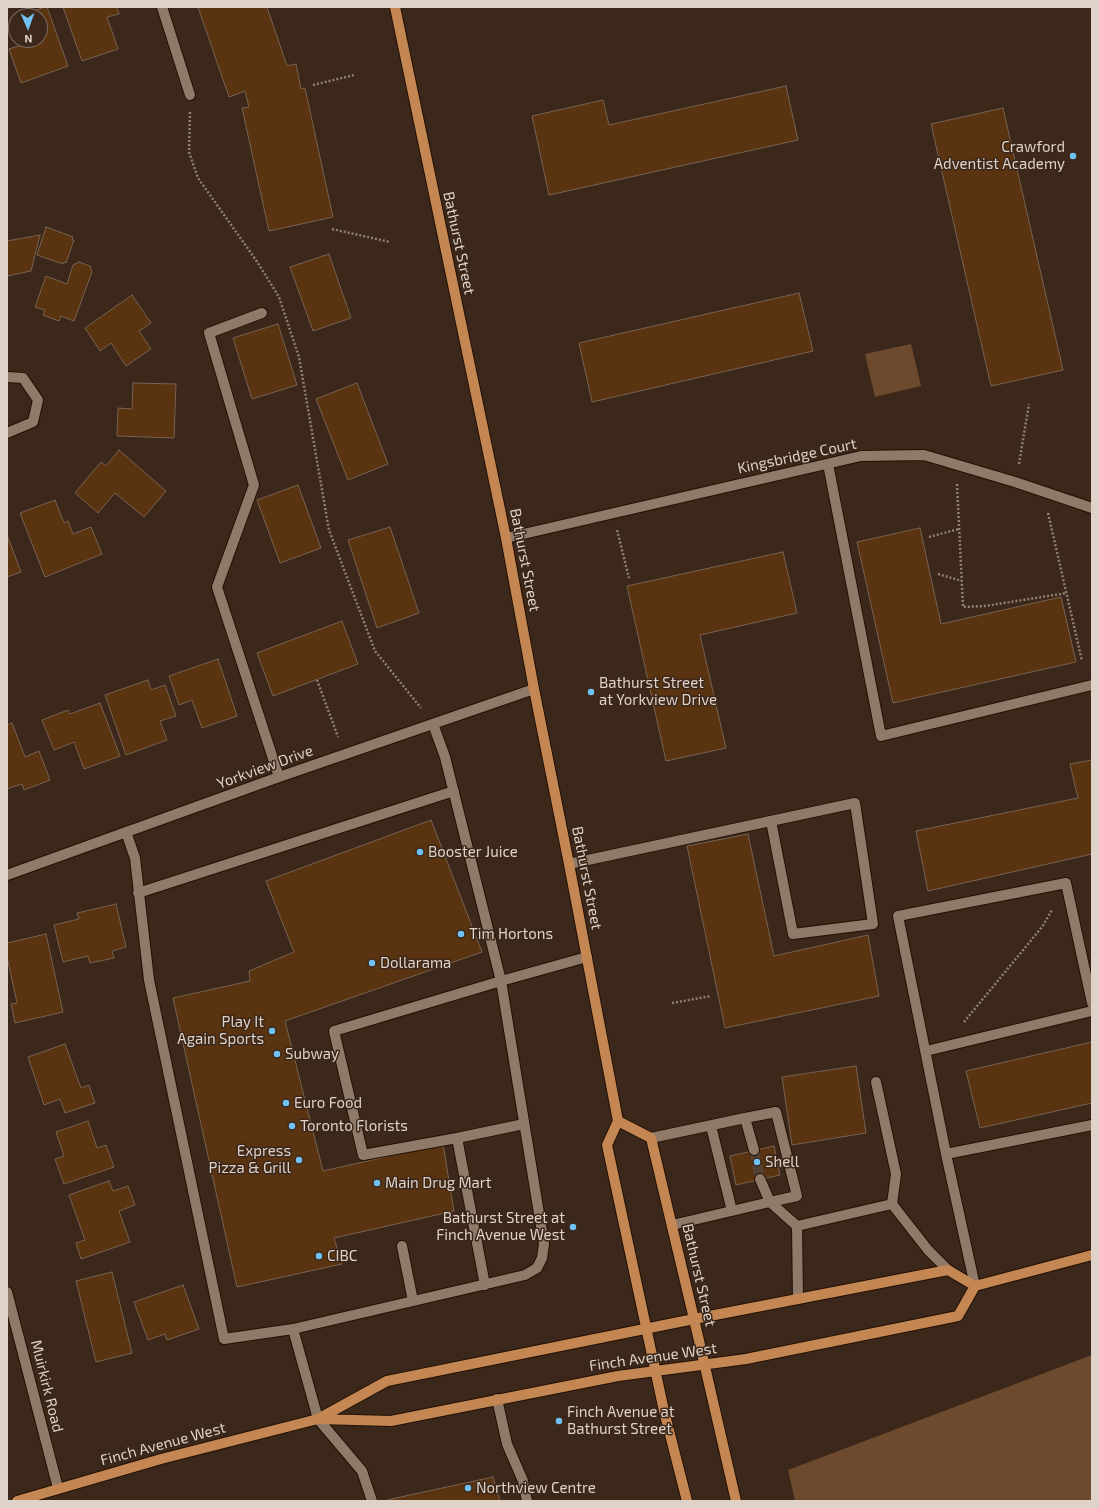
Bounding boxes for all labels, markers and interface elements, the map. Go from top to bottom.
north arrow [8,8,48,48]
text: N [24,33,33,46]
place label: Crawford Adventist Academy [934,138,1065,173]
marker: Crawford Adventist Academy [1068,151,1078,161]
street label: Bathurst Street [439,190,479,296]
street label: Kingsbridge Court [736,435,858,477]
street label: Bathurst Street [506,507,544,613]
place label: Bathurst Street at Yorkview Drive [599,674,717,709]
marker: Bathurst Street at Yorkview Drive [586,687,596,697]
street label: Yorkview Drive [215,741,315,793]
street label: Bathurst Street [568,825,606,931]
place label: Booster Juice [428,843,518,861]
marker: Booster Juice [415,847,425,857]
place label: Tim Hortons [469,925,553,943]
marker: Tim Hortons [456,929,466,939]
place label: Dollarama [380,954,451,972]
marker: Dollarama [367,958,377,968]
place label: Play It Again Sports [177,1013,264,1048]
marker: Play It Again Sports [267,1026,277,1036]
place label: Subway [285,1045,339,1063]
marker: Subway [272,1049,282,1059]
place label: Euro Food [294,1094,362,1112]
marker: Euro Food [281,1098,291,1108]
place label: Toronto Florists [300,1117,408,1135]
marker: Toronto Florists [287,1121,297,1131]
place label: Express Pizza & Grill [209,1142,291,1177]
place label: Shell [765,1153,799,1171]
marker: Express Pizza & Grill [294,1155,304,1165]
marker: Shell [752,1157,762,1167]
place label: Main Drug Mart [385,1174,492,1192]
marker: Main Drug Mart [372,1178,382,1188]
place label: Bathurst Street at Finch Avenue West [436,1209,565,1244]
marker: Bathurst Street at Finch Avenue West [568,1222,578,1232]
street label: Bathurst Street [678,1222,720,1328]
place label: CIBC [327,1247,357,1265]
marker: CIBC [314,1251,324,1261]
street label: Muirkirk Road [27,1338,67,1434]
street label: Finch Avenue West [588,1339,718,1375]
place label: Finch Avenue at Bathurst Street [567,1403,674,1438]
marker: Finch Avenue at Bathurst Street [554,1416,564,1426]
street label: Finch Avenue West [98,1419,228,1469]
place label: Northview Centre [476,1479,596,1497]
marker: Northview Centre [463,1483,473,1493]

